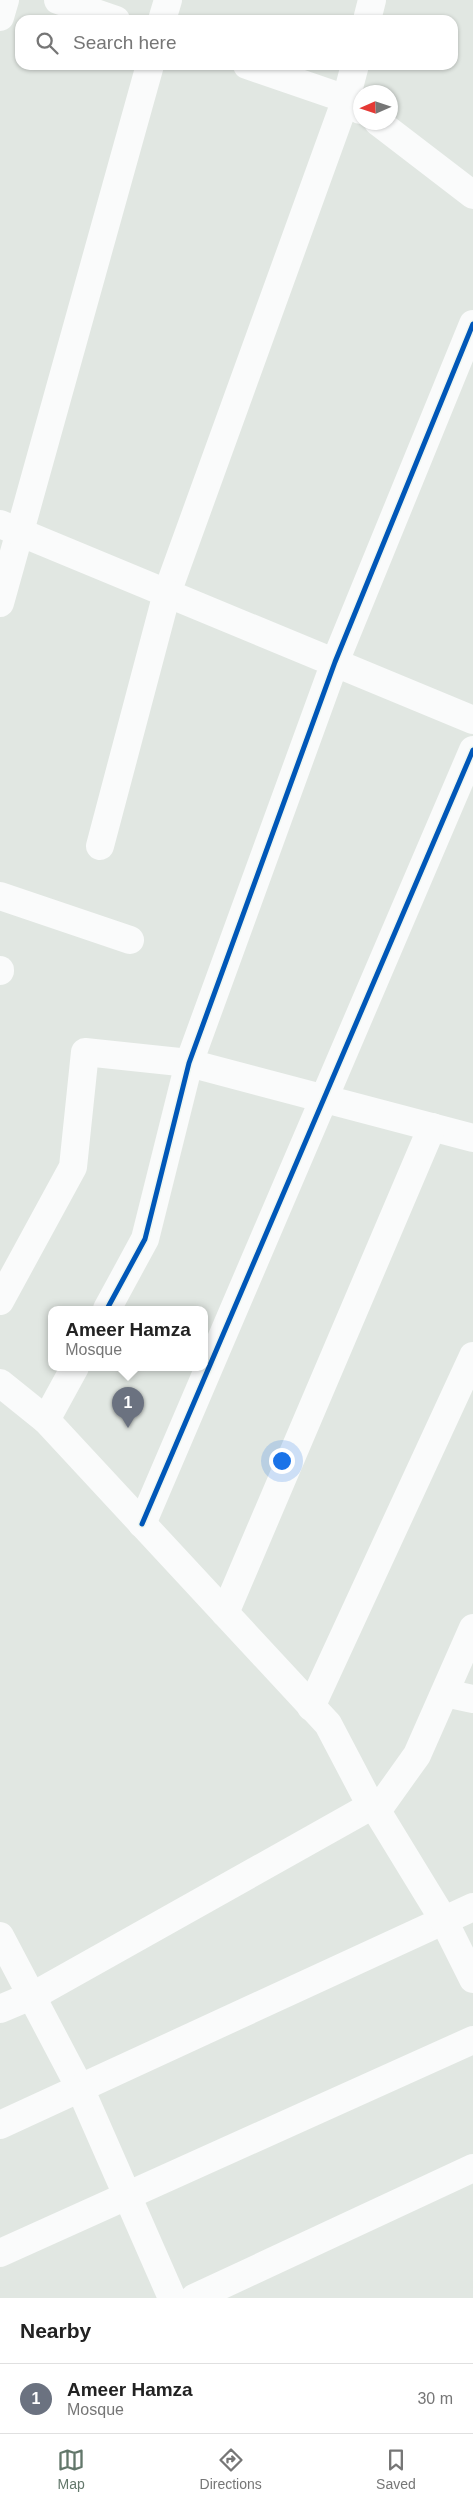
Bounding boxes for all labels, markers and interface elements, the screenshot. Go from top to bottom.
search box [15,15,458,70]
icon: search [33,29,61,57]
text: Search here [73,32,177,53]
north arrow [353,85,398,130]
popup [48,1306,208,1371]
text: Ameer Hamza [65,1319,191,1340]
text: Mosque [65,1341,122,1358]
pin: 1 [112,1387,144,1428]
your location [269,1448,295,1474]
text: Nearby [20,2319,91,2342]
text: Ameer Hamza [67,2379,193,2400]
text: 1 [32,2390,40,2407]
text: 30 m [417,2390,453,2407]
text: Mosque [67,2401,124,2418]
tab: Map [57,2446,85,2492]
tab: Directions [200,2446,262,2492]
tab: Saved [376,2446,416,2492]

